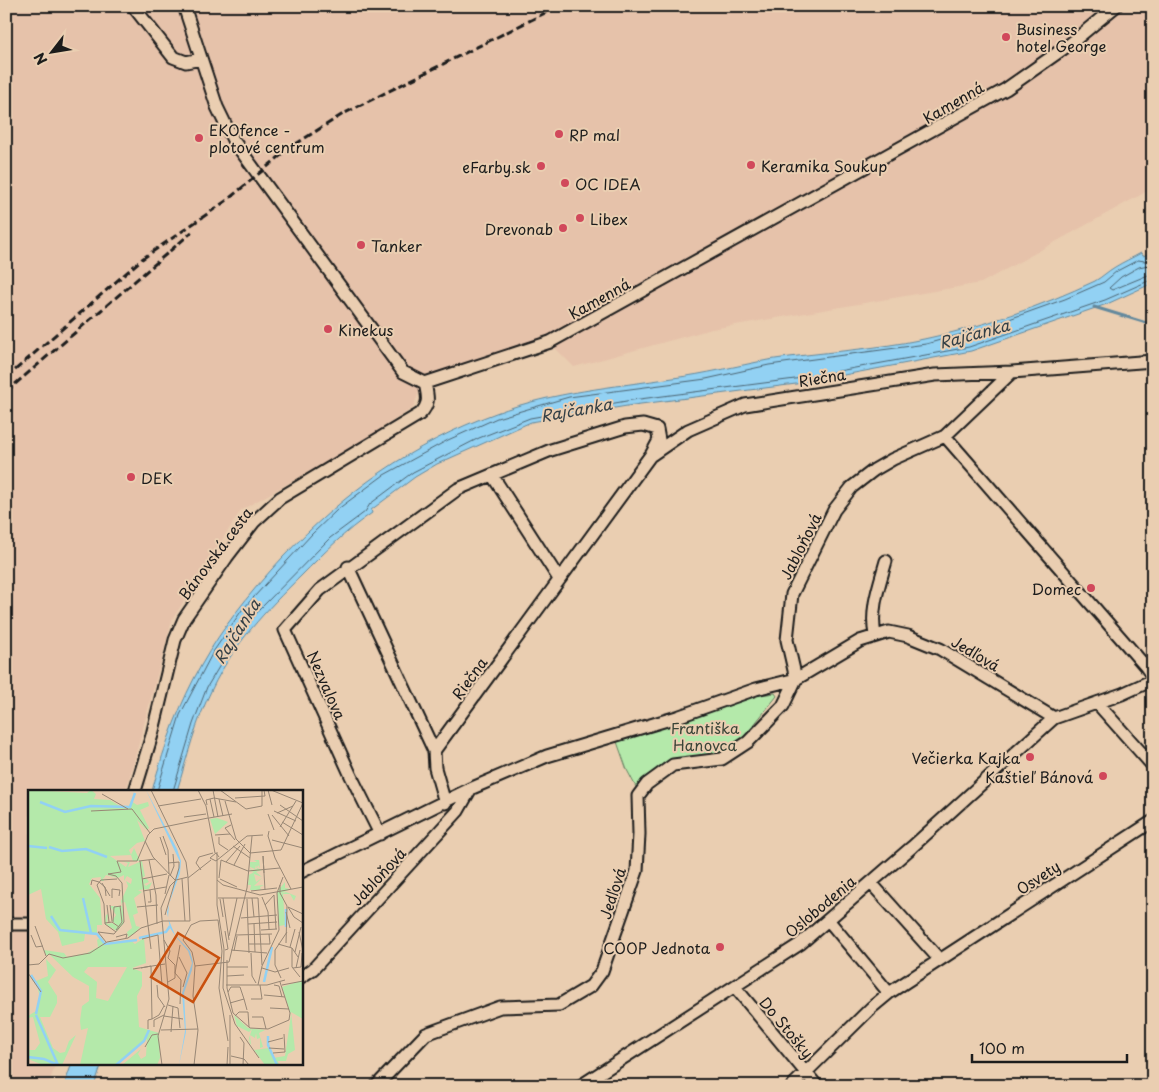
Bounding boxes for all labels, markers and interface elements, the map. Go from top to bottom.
place label: Business hotel George [1016,17,1107,57]
north arrow [28,28,78,78]
marker: Business hotel George [1000,31,1012,43]
text: N [29,49,52,69]
street label: Kamenná [918,75,988,129]
place label: EKOfence - plotové centrum [209,118,325,158]
place label: RP mal [569,123,620,146]
marker: RP mal [553,128,565,140]
marker: EKOfence - plotové centrum [193,132,205,144]
place label: Keramika Soukup [761,154,887,177]
place label: eFarby.sk [462,155,531,178]
marker: Keramika Soukup [745,159,757,171]
marker: eFarby.sk [535,160,547,172]
place label: OC IDEA [575,172,640,195]
marker: OC IDEA [559,177,571,189]
place label: Libex [590,207,628,230]
marker: Libex [574,212,586,224]
place label: Drevonab [485,217,553,240]
marker: Drevonab [557,222,569,234]
place label: Tanker [371,234,422,257]
marker: Tanker [355,239,367,251]
street label: Kamenná [564,271,635,324]
water label: Rajčanka [936,312,1013,354]
place label: Kinekus [338,318,394,341]
marker: Kinekus [322,323,334,335]
street label: Riečna [797,362,848,392]
water label: Rajčanka [538,391,615,427]
place label: DEK [141,466,173,489]
marker: DEK [125,471,137,483]
street label: Bánovská cesta [172,501,258,604]
street label: Jabloňová [773,508,827,583]
place label: Domec [1031,577,1081,600]
marker: Domec [1085,582,1097,594]
water label: Rajčanka [207,593,266,668]
street label: Jedľová [947,629,1005,677]
street label: Nezvalova [302,647,353,724]
street label: Riečna [446,651,493,704]
park label: Františka Hanovca [671,716,740,756]
place label: Večierka Kajka [912,746,1021,769]
marker: Večierka Kajka [1024,751,1036,763]
place label: Kaštieľ Bánová [985,765,1093,788]
marker: Kaštieľ Bánová [1097,770,1109,782]
inset map [28,790,302,1064]
street label: Jabloňová [345,841,411,910]
street label: Osvety [1011,854,1065,900]
street label: Jedľová [593,863,631,922]
street label: Oslobodenia [779,869,861,943]
place label: COOP Jednota [603,936,711,959]
marker: COOP Jednota [714,941,726,953]
street label: Do Stošky [754,991,820,1063]
scale bar [972,1032,1126,1064]
text: 100 m [979,1036,1025,1059]

